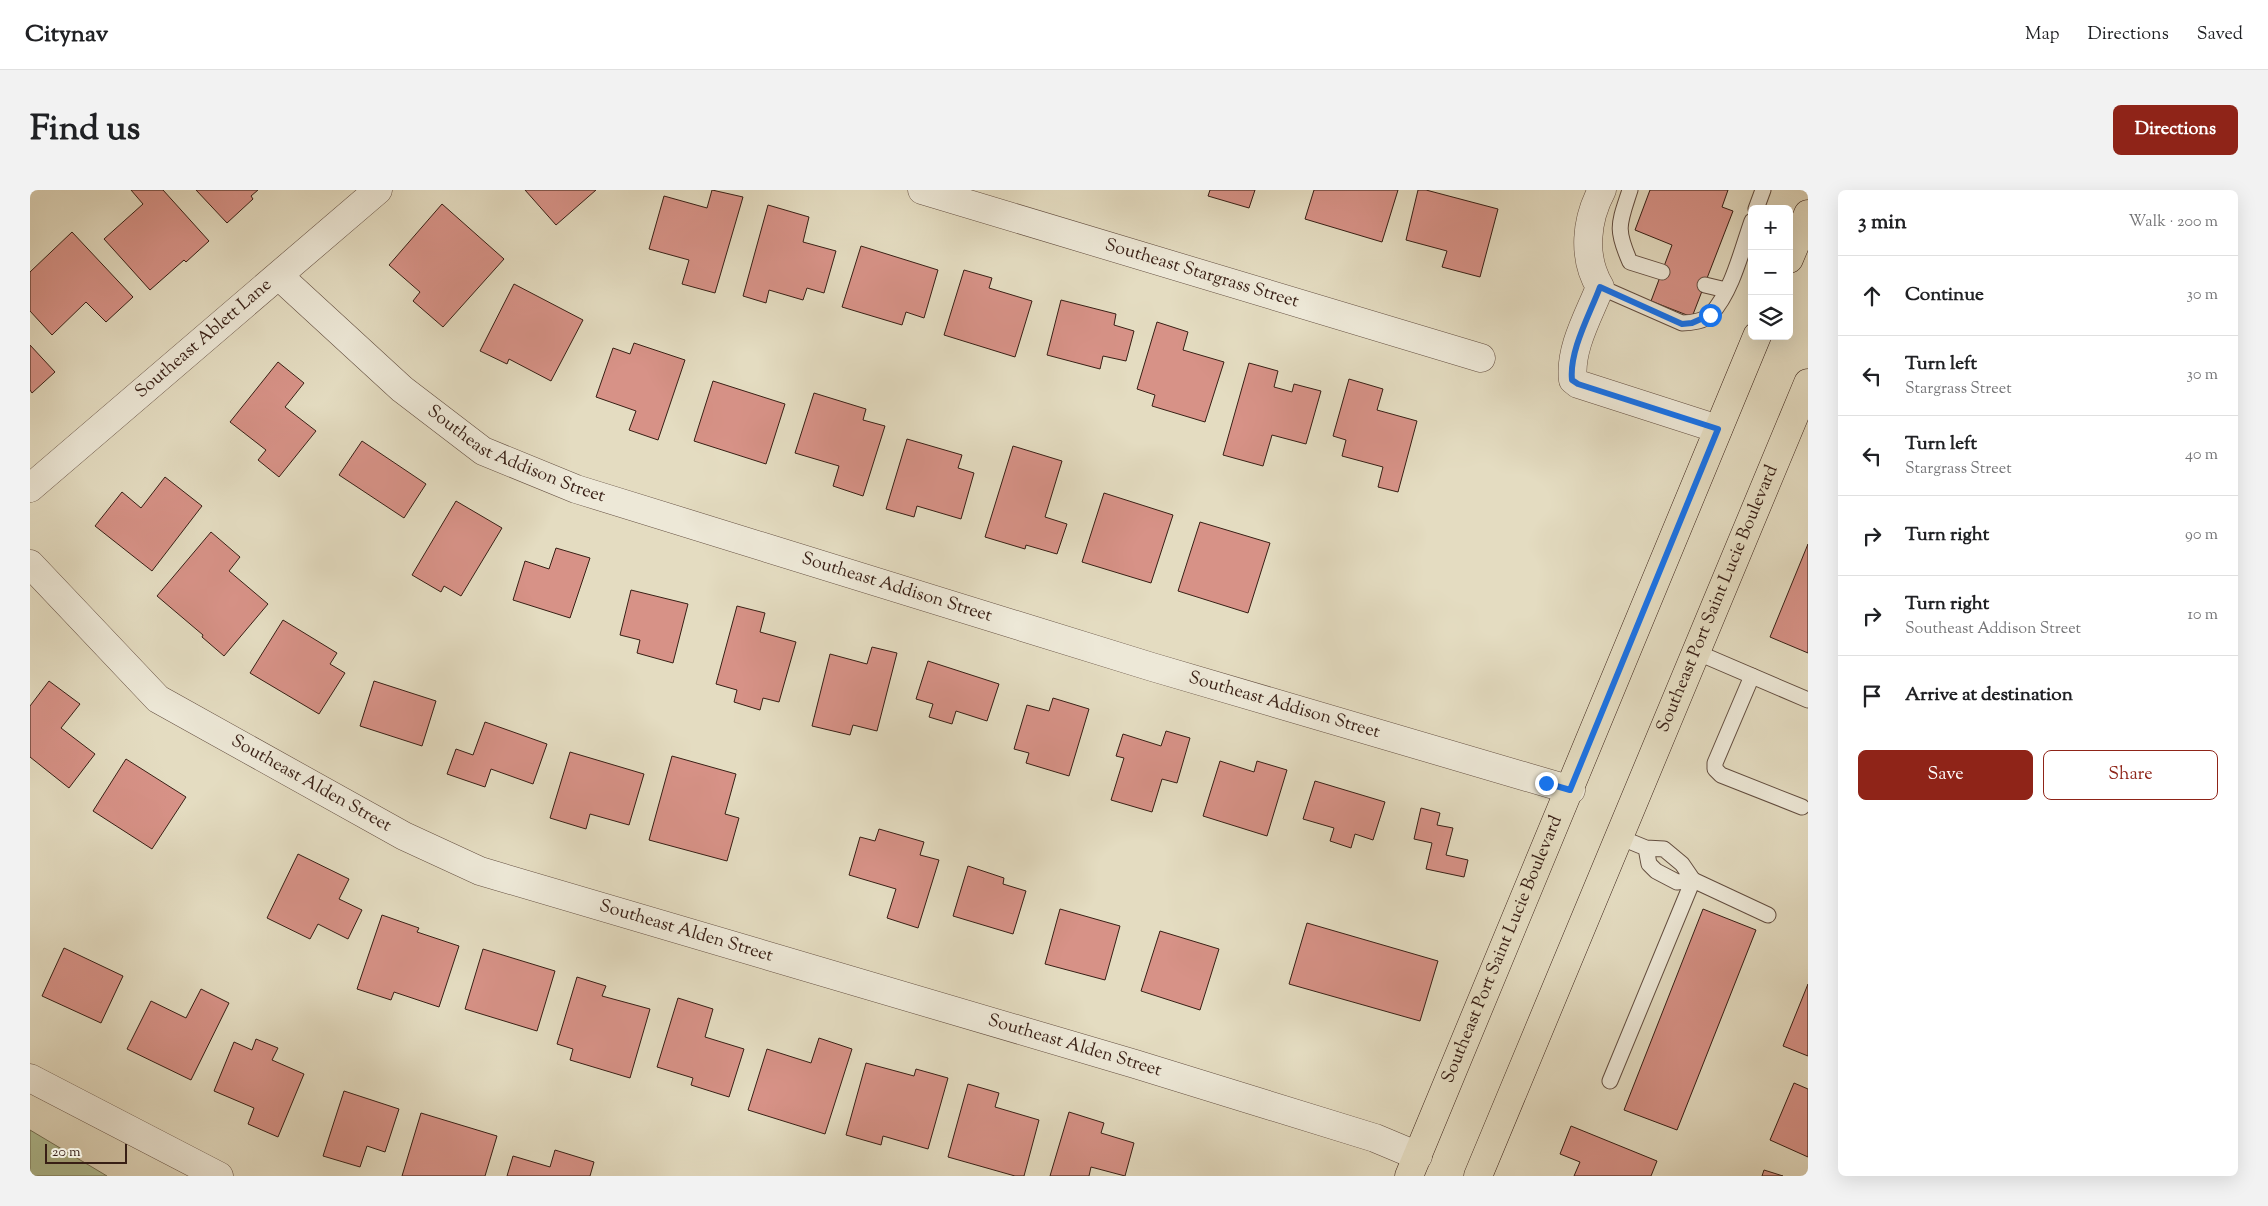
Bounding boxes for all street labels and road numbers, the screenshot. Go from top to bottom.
street label: Southeast Stargrass Street [1101,233,1302,315]
street label: Southeast Ablett Lane [130,273,278,405]
street label: Southeast Addison Street [421,399,608,510]
street label: Southeast Port Saint Lucie Boulevard [1651,461,1785,737]
street label: Southeast Addison Street [798,546,995,630]
street label: Southeast Addison Street [1185,665,1383,746]
street label: Southeast Alden Street [226,729,396,839]
street label: Southeast Port Saint Lucie Boulevard [1436,812,1570,1087]
street label: Southeast Alden Street [596,894,776,970]
street label: Southeast Alden Street [984,1008,1165,1084]

